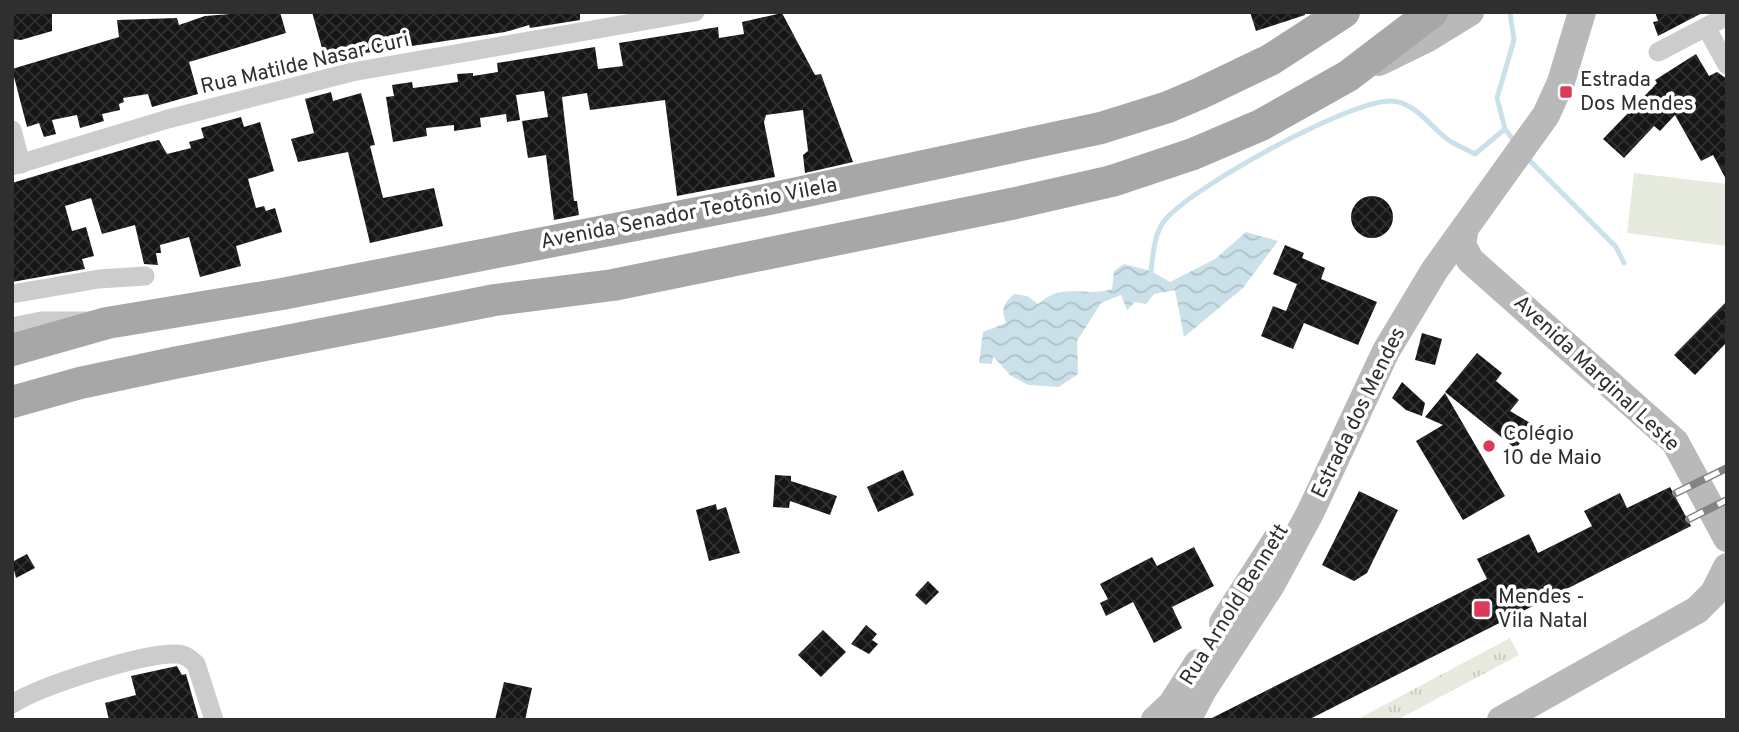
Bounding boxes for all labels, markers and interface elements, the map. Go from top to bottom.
street label: Rua Matilde Nasar Curi [198,27,412,101]
place label: Estrada Dos Mendes [1580,67,1694,118]
marker: Estrada Dos Mendes [1558,84,1574,100]
street label: Avenida Senador Teotônio Vilela [538,172,840,256]
street label: Avenida Marginal Leste [1507,290,1685,458]
street label: Estrada dos Mendes [1306,323,1412,503]
place label: Colégio 10 de Maio [1503,421,1602,472]
marker: Colégio 10 de Maio [1481,438,1497,454]
street label: Rua Arnold Bennett [1174,519,1296,691]
place label: Mendes - Vila Natal [1498,584,1588,635]
marker: Mendes - Vila Natal [1472,599,1492,619]

